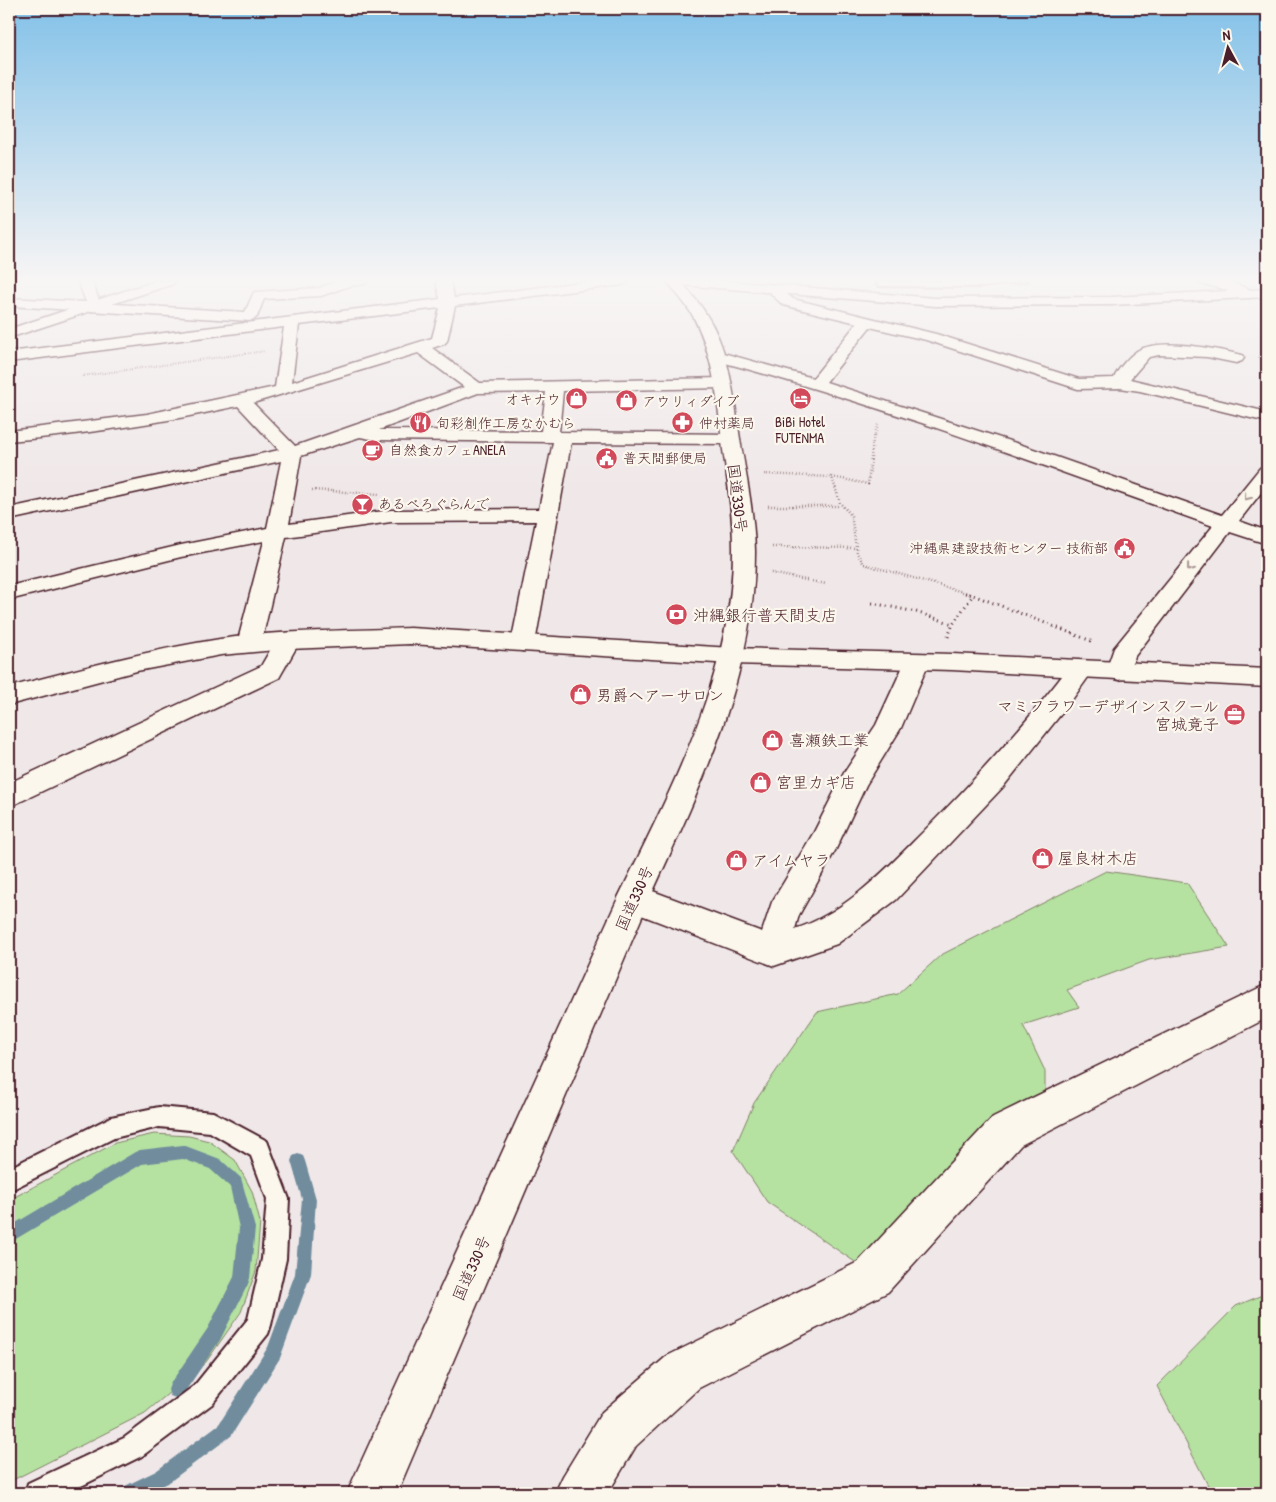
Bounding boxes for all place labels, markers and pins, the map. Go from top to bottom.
shop icon: オキナウ [565,387,589,411]
hotel icon: BiBi Hotel FUTENMA [788,387,812,411]
place label: オキナウ [505,389,561,408]
shop icon: アウリィダイブ [614,389,638,413]
place label: アウリィダイブ [642,391,739,410]
restaurant icon: 旬彩創作工房なかむら [408,411,432,435]
pharmacy icon: 仲村薬局 [671,411,695,435]
place label: BiBi Hotel FUTENMA [775,412,825,447]
place label: 旬彩創作工房なかむら [436,413,576,432]
place label: 仲村薬局 [699,413,755,432]
cafe icon: 自然食カフェANELA [361,438,385,462]
place label: 自然食カフェANELA [389,440,506,459]
public building icon: 普天間郵便局 [595,446,619,470]
place label: 普天間郵便局 [623,448,707,467]
bar icon: あるべろぐらんで [350,492,374,516]
place label: あるべろぐらんで [378,494,489,513]
public building icon: 沖縄県建設技術センター 技術部 [1112,536,1136,560]
place label: 沖縄県建設技術センター 技術部 [909,538,1108,557]
bank icon: 沖縄銀行普天間支店 [665,603,689,627]
place label: 沖縄銀行普天間支店 [693,604,837,626]
shop icon: 男爵ヘアーサロン [568,683,592,707]
place label: 男爵ヘアーサロン [596,684,724,706]
place label: マミフラワーデザインスクール 宮城竟子 [997,695,1219,735]
office icon: マミフラワーデザインスクール 宮城竟子 [1223,703,1247,727]
shop icon: 喜瀬鉄工業 [761,728,785,752]
place label: 喜瀬鉄工業 [789,729,869,751]
shop icon: 宮里カギ店 [748,770,772,794]
place label: 宮里カギ店 [776,771,856,793]
shop icon: 屋良材木店 [1030,846,1054,870]
place label: 屋良材木店 [1058,847,1138,869]
shop icon: アイムヤラ [724,848,748,872]
place label: アイムヤラ [752,849,830,871]

